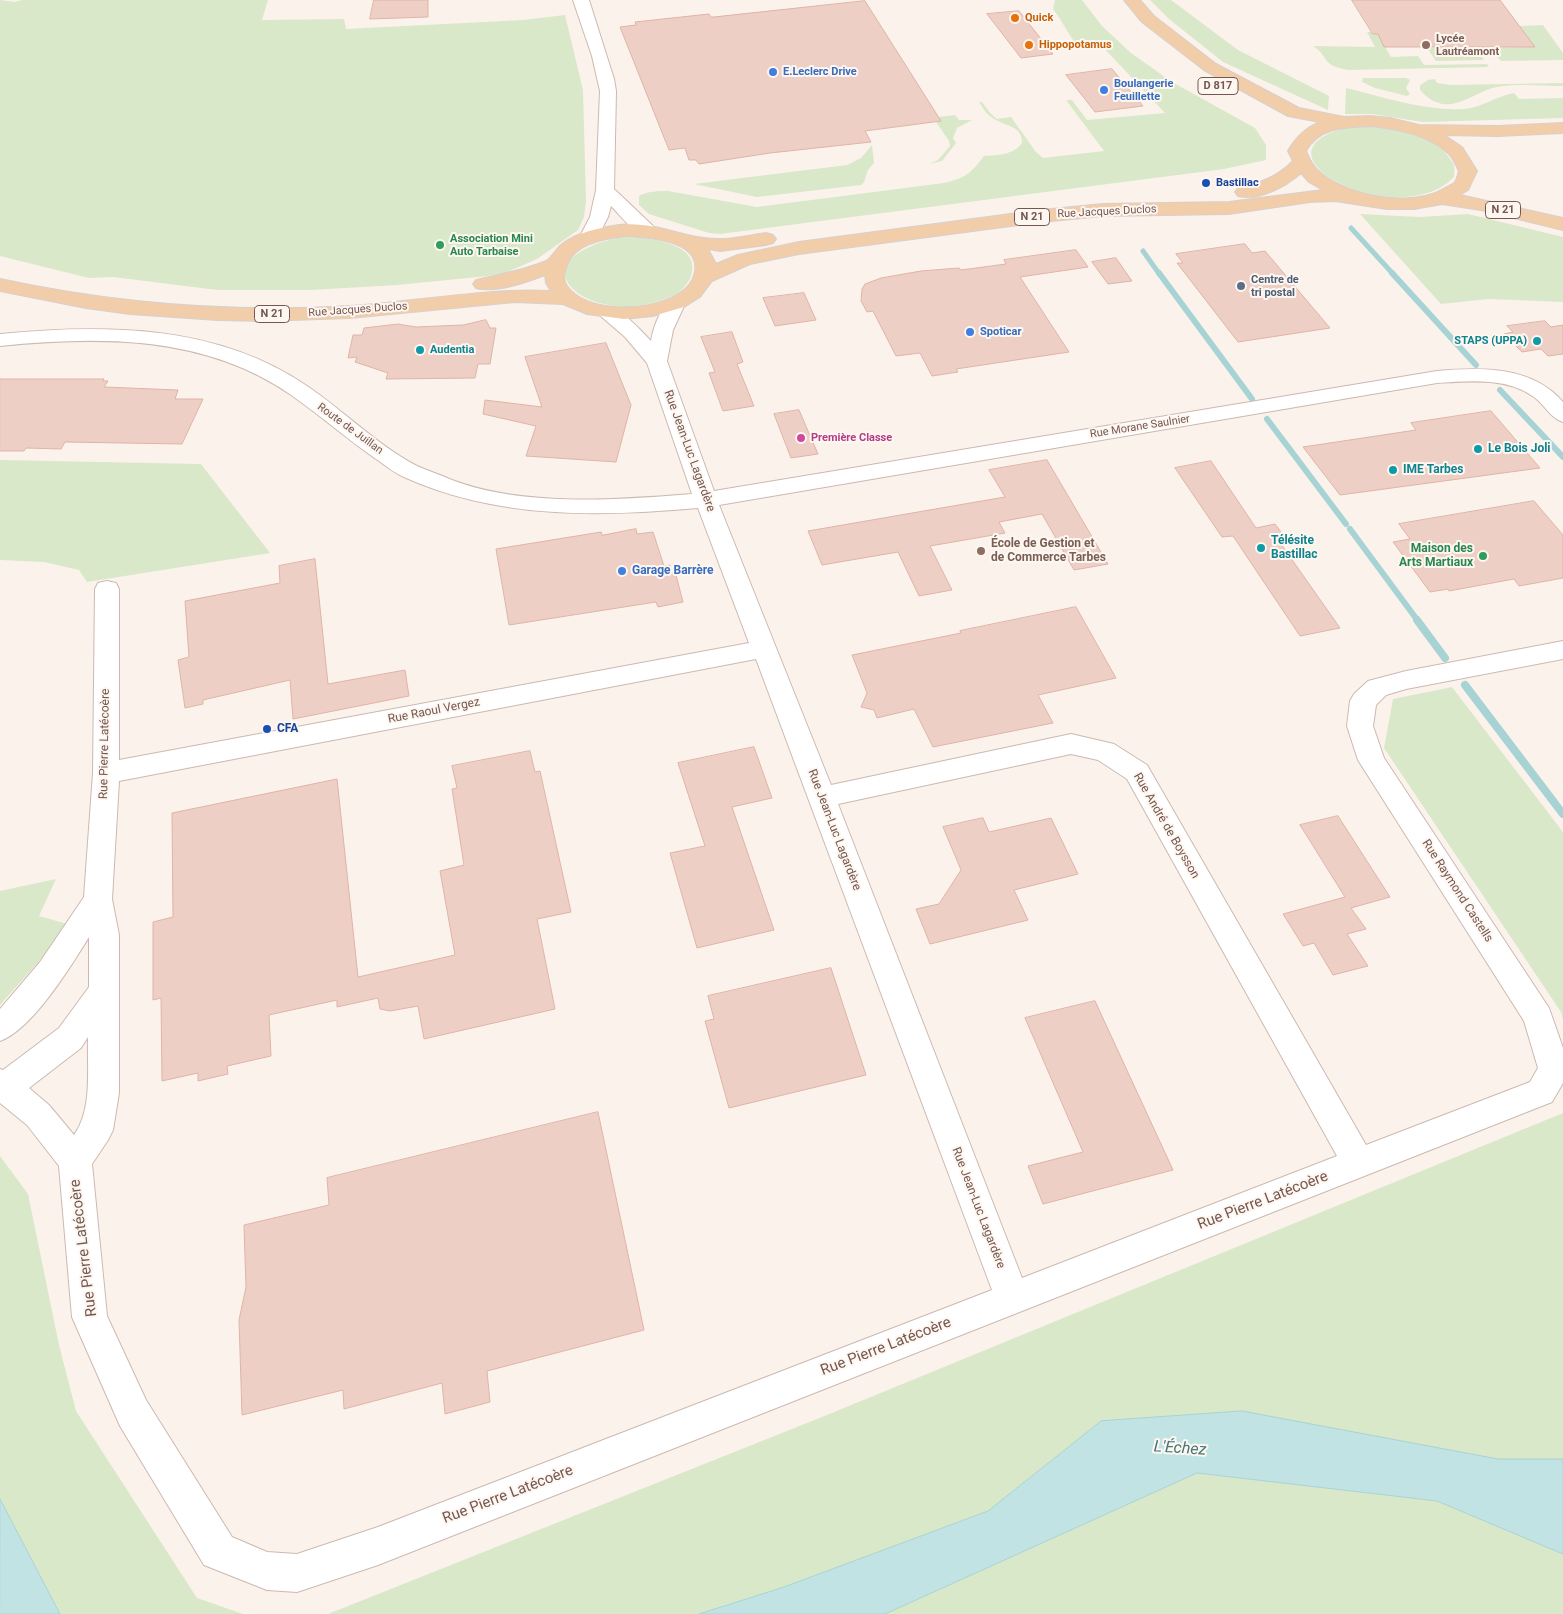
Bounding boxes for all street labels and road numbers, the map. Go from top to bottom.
road number: D 817 [1198,78,1238,94]
road number: N 21 [1486,202,1520,218]
street label: Rue Jacques Duclos [1057,203,1157,221]
road number: N 21 [1014,208,1050,226]
street label: Rue Jacques Duclos [308,300,408,320]
road number: N 21 [254,306,290,322]
street label: Rue Jean-Luc Lagardère [660,388,718,514]
street label: Route de Juillan [314,401,386,457]
street label: Rue Morane Saulnier [1089,413,1191,441]
street label: Rue Pierre Latécoère [97,689,113,799]
street label: Rue Raoul Vergez [387,695,481,727]
street label: Rue Jean-Luc Lagardère [804,767,864,893]
street label: Rue André de Boysson [1130,771,1202,881]
street label: Rue Raymond Castells [1418,837,1496,945]
street label: Rue Jean-Luc Lagardère [948,1145,1008,1271]
street label: Rue Pierre Latécoère [1195,1168,1331,1234]
street label: Rue Pierre Latécoère [67,1178,101,1318]
street label: Rue Pierre Latécoère [818,1314,954,1380]
street label: Rue Pierre Latécoère [440,1462,576,1528]

